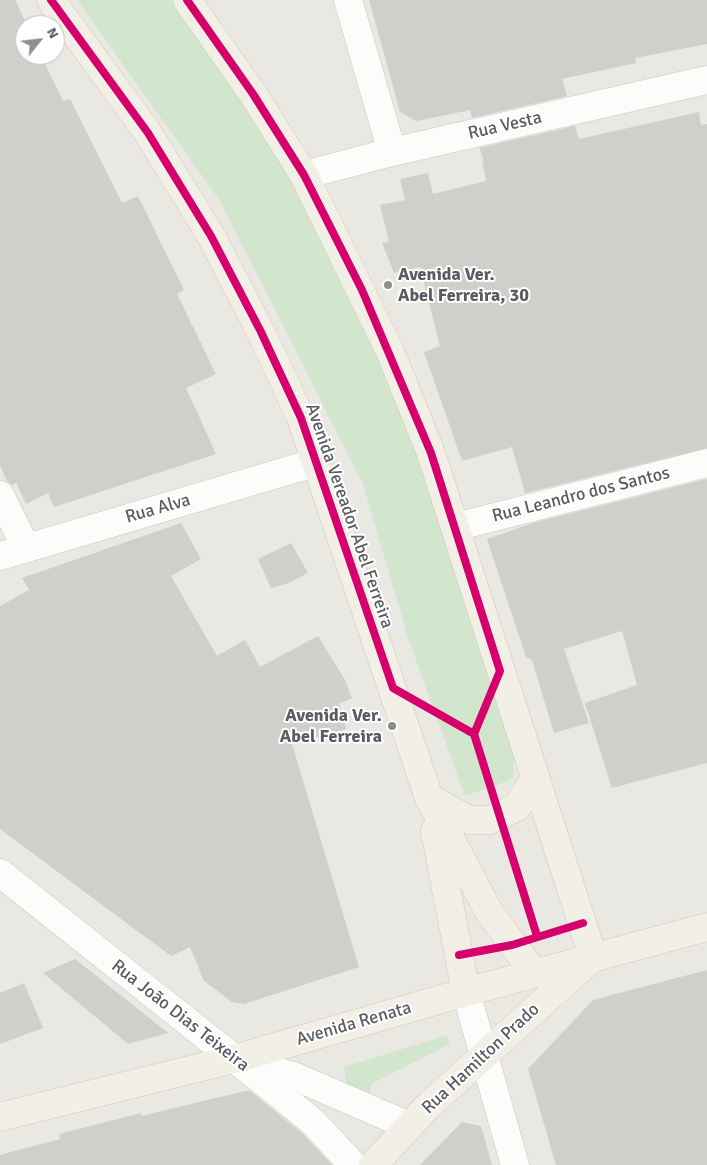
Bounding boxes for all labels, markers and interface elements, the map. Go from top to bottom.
north arrow [15,15,65,65]
text: N [43,25,62,41]
street label: Rua Vesta [466,107,544,145]
place label: Avenida Ver. Abel Ferreira, 30 [398,264,529,306]
marker: Avenida Ver. Abel Ferreira, 30 [382,279,394,291]
street label: Avenida Vereador Abel Ferreira [300,401,398,631]
street label: Rua Leandro dos Santos [490,462,672,528]
street label: Rua Alva [123,489,193,529]
place label: Avenida Ver. Abel Ferreira [280,705,382,748]
marker: Avenida Ver. Abel Ferreira [386,720,398,732]
street label: Rua João Dias Teixeira [107,955,253,1077]
street label: Avenida Renata [294,997,414,1051]
street label: Rua Hamilton Prado [418,999,544,1119]

